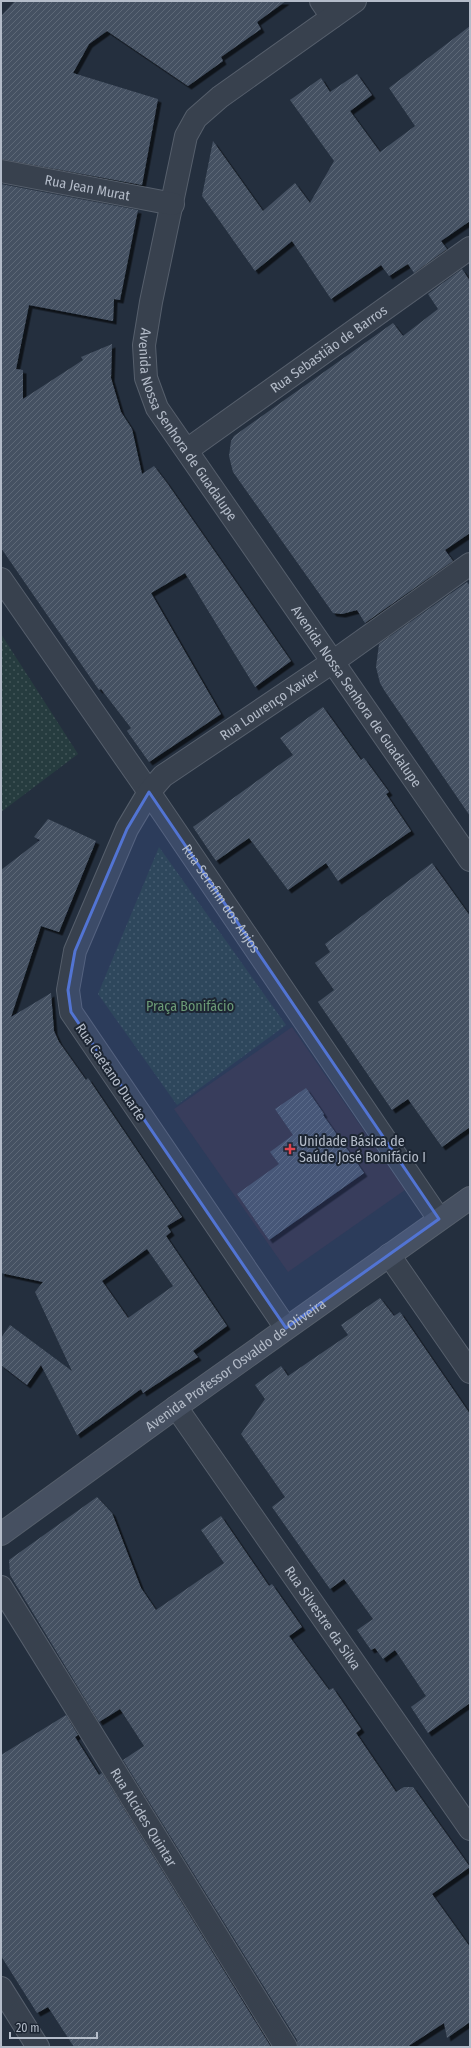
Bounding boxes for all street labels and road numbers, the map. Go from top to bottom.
street label: Rua Jean Murat [43,172,132,205]
street label: Rua Sebastião de Barros [267,302,391,397]
street label: Avenida Nossa Senhora de Guadalupe [135,327,241,524]
street label: Avenida Nossa Senhora de Guadalupe [287,602,425,791]
street label: Rua Lourenço Xavier [217,665,322,744]
street label: Rua Serafim dos Anjos [178,841,264,956]
street label: Rua Caetano Duarte [72,1020,149,1124]
street label: Avenida Professor Osvaldo de Oliveira [142,1295,329,1435]
street label: Rua Silvestre da Silva [281,1563,364,1673]
street label: Rua Alcides Quintar [106,1765,180,1870]

